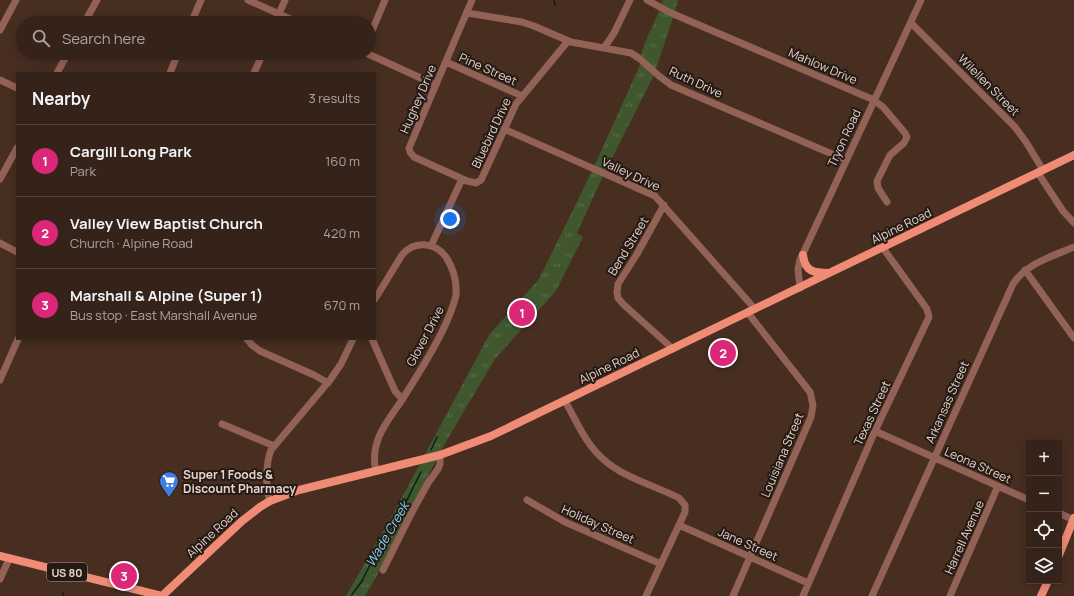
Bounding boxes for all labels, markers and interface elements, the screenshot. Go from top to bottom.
search box [16,16,376,60]
icon: search [30,27,52,49]
text: Search here [62,28,145,49]
street label: Mahlow Drive [786,44,860,88]
street label: Pine Street [456,49,520,89]
street label: Wilellen Street [954,50,1024,120]
street label: Hughey Drive [396,62,440,136]
street label: Ruth Drive [667,62,725,102]
text: Nearby [32,87,90,110]
text: 3 results [308,89,360,107]
street label: Bluebird Drive [467,95,515,171]
street label: Tryon Road [823,106,865,170]
text: Cargill Long Park [70,141,191,162]
text: 1 [42,152,48,170]
text: 160 m [325,152,360,170]
street label: Valley Drive [599,153,663,195]
text: Park [70,162,96,180]
street label: Alpine Road [868,204,934,248]
your location [440,209,460,229]
text: Valley View Baptist Church [70,213,263,234]
street label: Bend Street [604,213,652,279]
text: 2 [41,224,49,242]
text: 420 m [323,224,360,242]
text: Church · Alpine Road [70,234,193,252]
text: Marshall & Alpine (Super 1) [70,285,263,306]
text: 3 [41,296,49,314]
text: 670 m [324,296,360,314]
pin: 1 [509,298,535,328]
street label: Glover Drive [402,303,448,369]
text: Bus stop · East Marshall Avenue [70,306,257,324]
pin: 2 [710,338,736,368]
street label: Alpine Road [576,344,642,388]
street label: Arkansas Street [921,358,973,446]
street label: Texas Street [850,378,895,448]
street label: Louisiana Street [757,410,808,500]
map controls [1026,440,1062,584]
button: + [1026,440,1062,476]
street label: Leona Street [942,443,1014,487]
place label: Super 1 Foods & Discount Pharmacy [183,466,296,497]
supermarket icon: Super 1 Foods & Discount Pharmacy [158,470,180,498]
button: − [1026,476,1062,512]
water label: Wade Creek [361,496,414,570]
street label: Harrell Avenue [940,497,988,577]
street label: Holiday Street [559,500,637,548]
street label: Alpine Road [182,505,242,561]
button: locate [1026,512,1062,548]
street label: Jane Street [715,523,781,565]
button: layers [1026,548,1062,584]
pin: 3 [111,561,137,591]
road number: US 80 [47,563,87,581]

